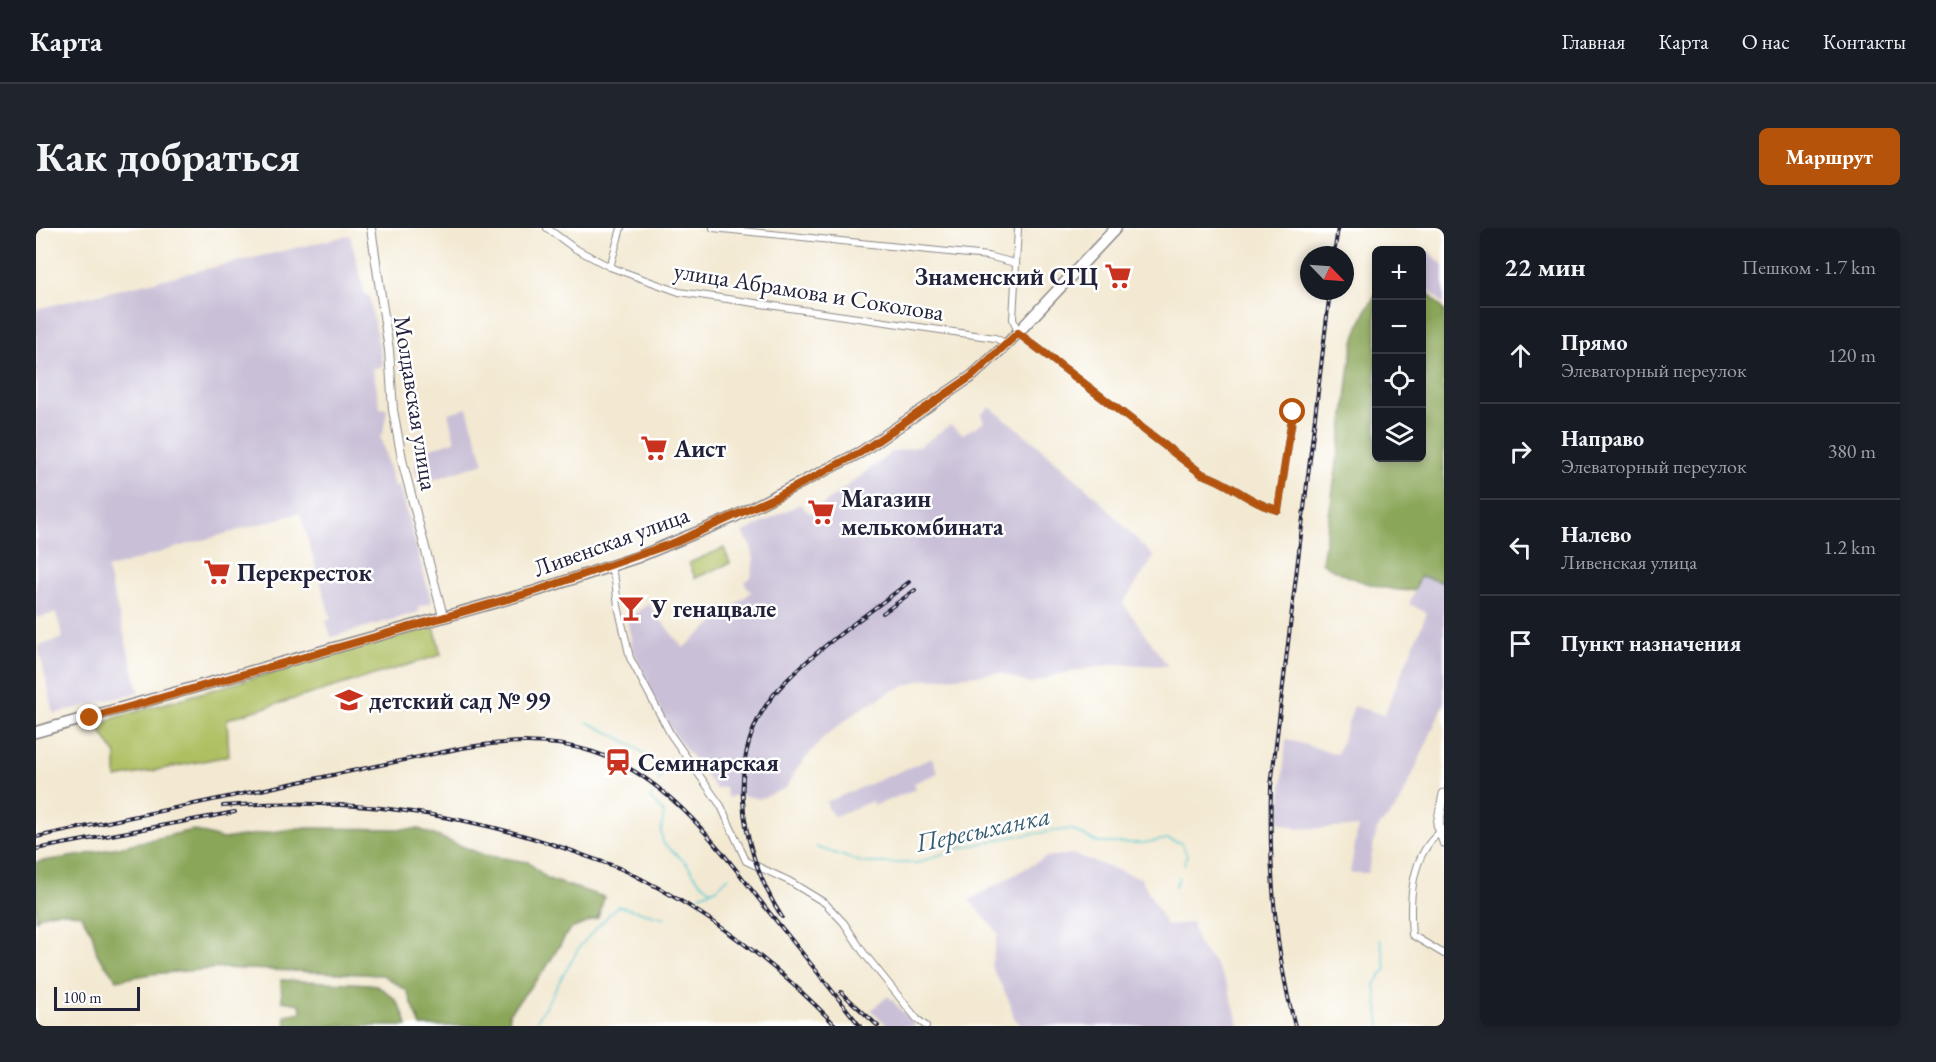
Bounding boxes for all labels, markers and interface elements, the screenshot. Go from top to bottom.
text: Карта [30,23,102,59]
text: Главная [1561,28,1625,55]
text: Карта [1658,28,1709,55]
text: О нас [1742,28,1790,55]
text: Контакты [1823,28,1906,55]
button: Маршрут [1759,128,1900,185]
text: Как добраться [36,129,300,184]
north arrow [1300,246,1354,300]
map controls [1372,246,1426,462]
button: + [1372,246,1426,300]
text: 22 мин [1504,250,1585,284]
street label: улица Абрамова и Соколова [672,254,947,328]
text: Пешком · 1.7 km [1742,254,1876,280]
place label: Знаменский СГЦ [915,261,1098,292]
supermarket icon: Знаменский СГЦ [1103,261,1133,291]
button: − [1372,300,1426,354]
street label: Молдавская улица [387,314,445,493]
text: Прямо [1561,328,1628,357]
icon: ahead [1504,339,1537,372]
text: 120 m [1828,342,1876,368]
button: locate [1372,354,1426,408]
text: Элеваторный переулок [1561,357,1746,383]
route start [1279,398,1305,424]
button: layers [1372,408,1426,462]
text: Направо [1561,424,1644,453]
supermarket icon: Аист [639,433,669,463]
place label: Аист [673,433,726,464]
icon: right [1504,435,1537,468]
text: 380 m [1828,438,1876,464]
text: Элеваторный переулок [1561,453,1746,479]
place label: Магазин мелькомбината [841,483,1004,542]
supermarket icon: Магазин мелькомбината [806,497,836,527]
street label: Ливенская улица [529,498,693,584]
text: Налево [1561,520,1631,549]
icon: left [1504,531,1537,564]
text: 1.2 km [1823,534,1876,560]
text: Ливенская улица [1561,549,1697,575]
supermarket icon: Перекресток [202,557,232,587]
place label: Перекресток [237,557,372,588]
bar icon: У генацвале [616,593,646,623]
place label: У генацвале [650,593,776,624]
icon: arrive [1504,627,1537,660]
text: Пункт назначения [1561,629,1741,658]
school or university icon: детский сад № 99 [334,685,364,715]
place label: детский сад № 99 [369,685,551,716]
route end [76,704,102,730]
station icon: Семинарская [603,747,633,777]
place label: Семинарская [638,747,779,778]
water label: Пересыханка [912,798,1053,860]
scale bar [54,984,140,1012]
text: 100 m [63,987,102,1008]

